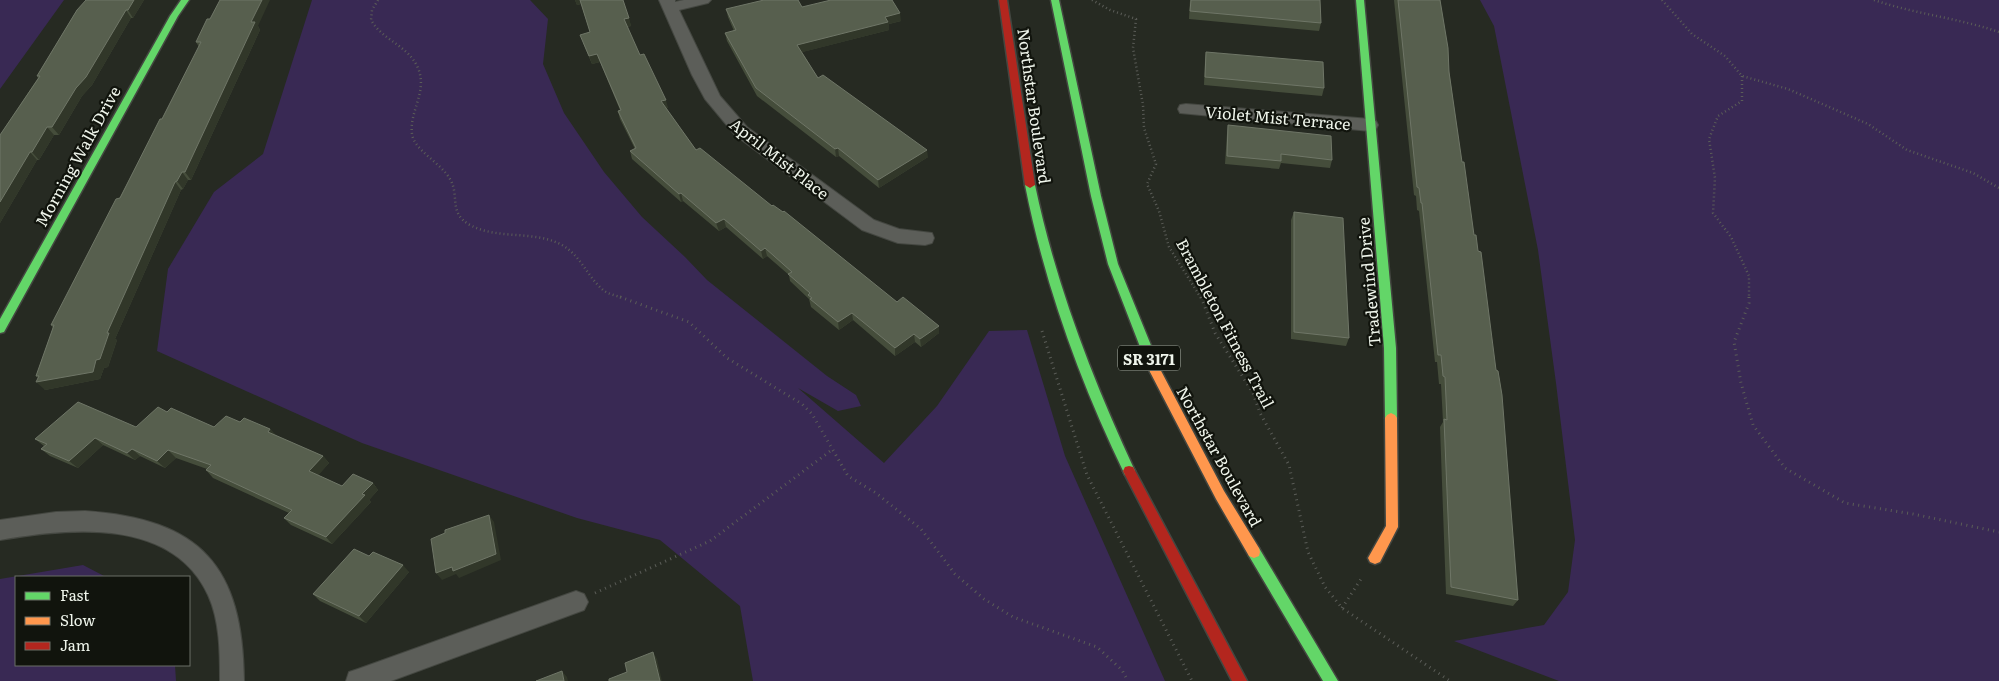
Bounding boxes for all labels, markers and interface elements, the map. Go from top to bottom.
street label: Northstar Boulevard [1012,27,1058,186]
street label: Morning Walk Drive [28,81,126,231]
street label: Violet Mist Terrace [1204,99,1352,135]
street label: April Mist Place [725,112,835,204]
street label: Tradewind Drive [1350,216,1386,348]
street label: Brambleton Fitness Trail [1171,234,1281,412]
road number: SR 3171 [1118,346,1180,370]
street label: Northstar Boulevard [1171,382,1269,531]
legend [15,576,190,666]
text: Fast [60,583,89,606]
text: Slow [60,608,95,631]
text: Jam [60,633,91,656]

